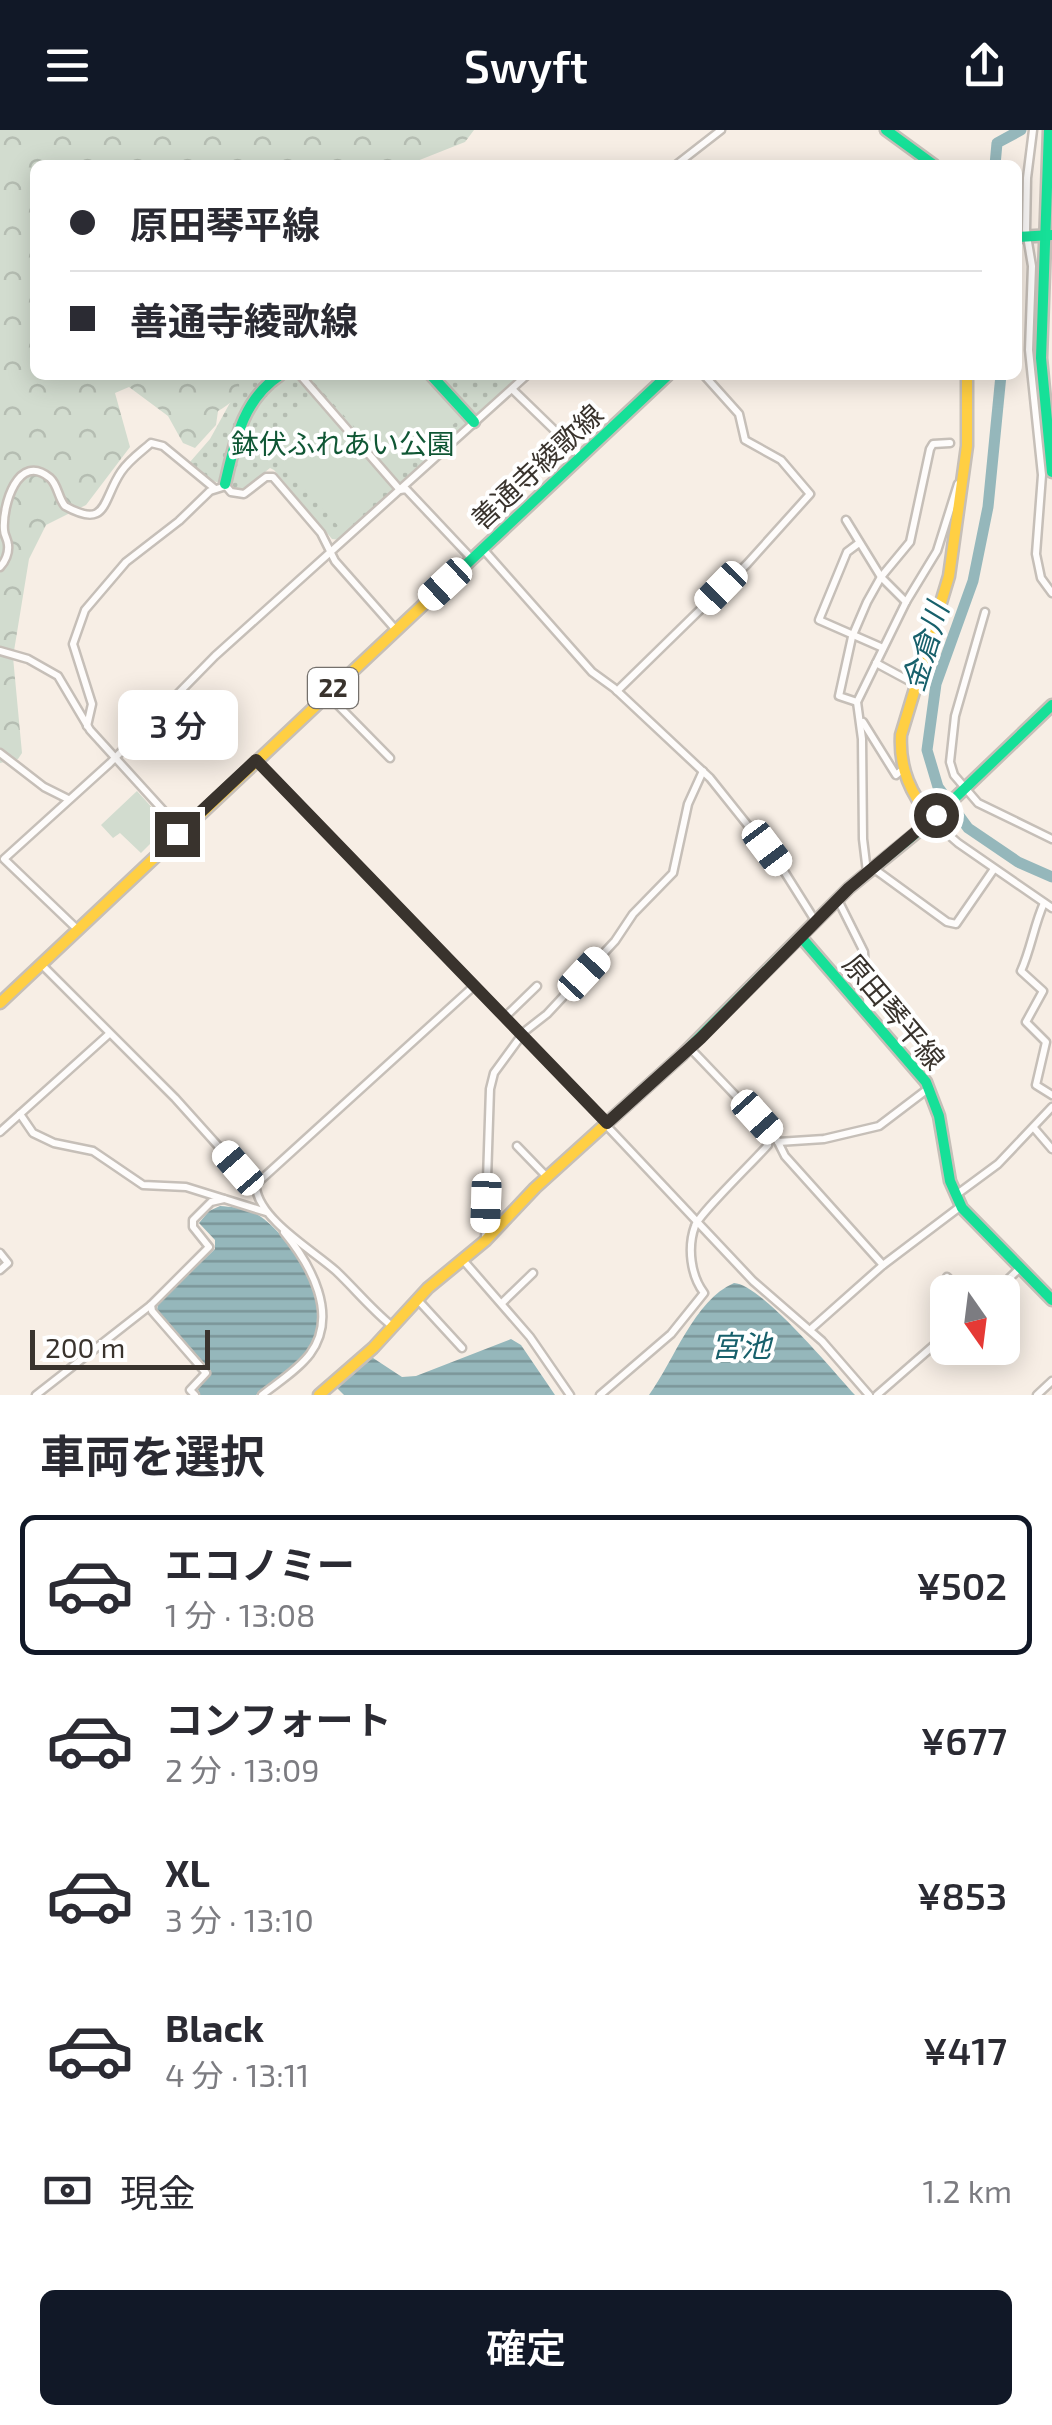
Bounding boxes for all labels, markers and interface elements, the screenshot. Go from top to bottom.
icon: menu [40,38,95,93]
text: Swyft [464,38,588,92]
icon: share [957,38,1012,93]
text: 原田琴平線 [130,201,320,247]
text: 善通寺綾歌線 [130,297,358,343]
street label: 善通寺綾歌線 [463,397,609,536]
park label: 鉢伏ふれあい公園 [231,426,455,460]
car [413,553,477,615]
car [689,556,753,620]
water label: 金倉川 [894,595,955,695]
road number: 22 [308,668,358,708]
callout: 3 分 [117,689,237,759]
text: 3 分 [150,706,207,744]
route start [914,793,959,838]
route end [155,812,200,857]
car [737,815,797,881]
car [553,942,615,1006]
street label: 原田琴平線 [837,947,953,1076]
car [726,1085,788,1149]
car [207,1136,269,1200]
car [470,1172,502,1234]
north arrow [930,1275,1020,1365]
map controls [930,1275,1020,1365]
scale bar [30,1325,210,1370]
water label: 宮池 [711,1327,774,1363]
text: 200 m [45,1330,125,1364]
text: 車両を選択 [40,1428,265,1482]
icon: car [45,1540,135,1630]
text: エコノミー [165,1541,355,1587]
text: ¥502 [916,1562,1007,1608]
text: 1 分 · 13:08 [165,1595,316,1633]
icon: car [45,1695,135,1785]
text: コンフォート [165,1696,392,1742]
text: ¥677 [921,1717,1007,1763]
text: 2 分 · 13:09 [165,1750,320,1788]
text: XL [165,1849,210,1895]
icon: car [45,1850,135,1940]
text: ¥853 [917,1872,1007,1918]
text: 3 分 · 13:10 [165,1900,314,1938]
text: Black [165,2004,264,2050]
icon: car [45,2005,135,2095]
text: ¥417 [923,2027,1007,2073]
text: 4 分 · 13:11 [165,2055,309,2093]
icon: cash [40,2163,95,2218]
text: 現金 [120,2169,196,2215]
text: 1.2 km [922,2171,1012,2209]
button: 確定 [40,2290,1012,2405]

